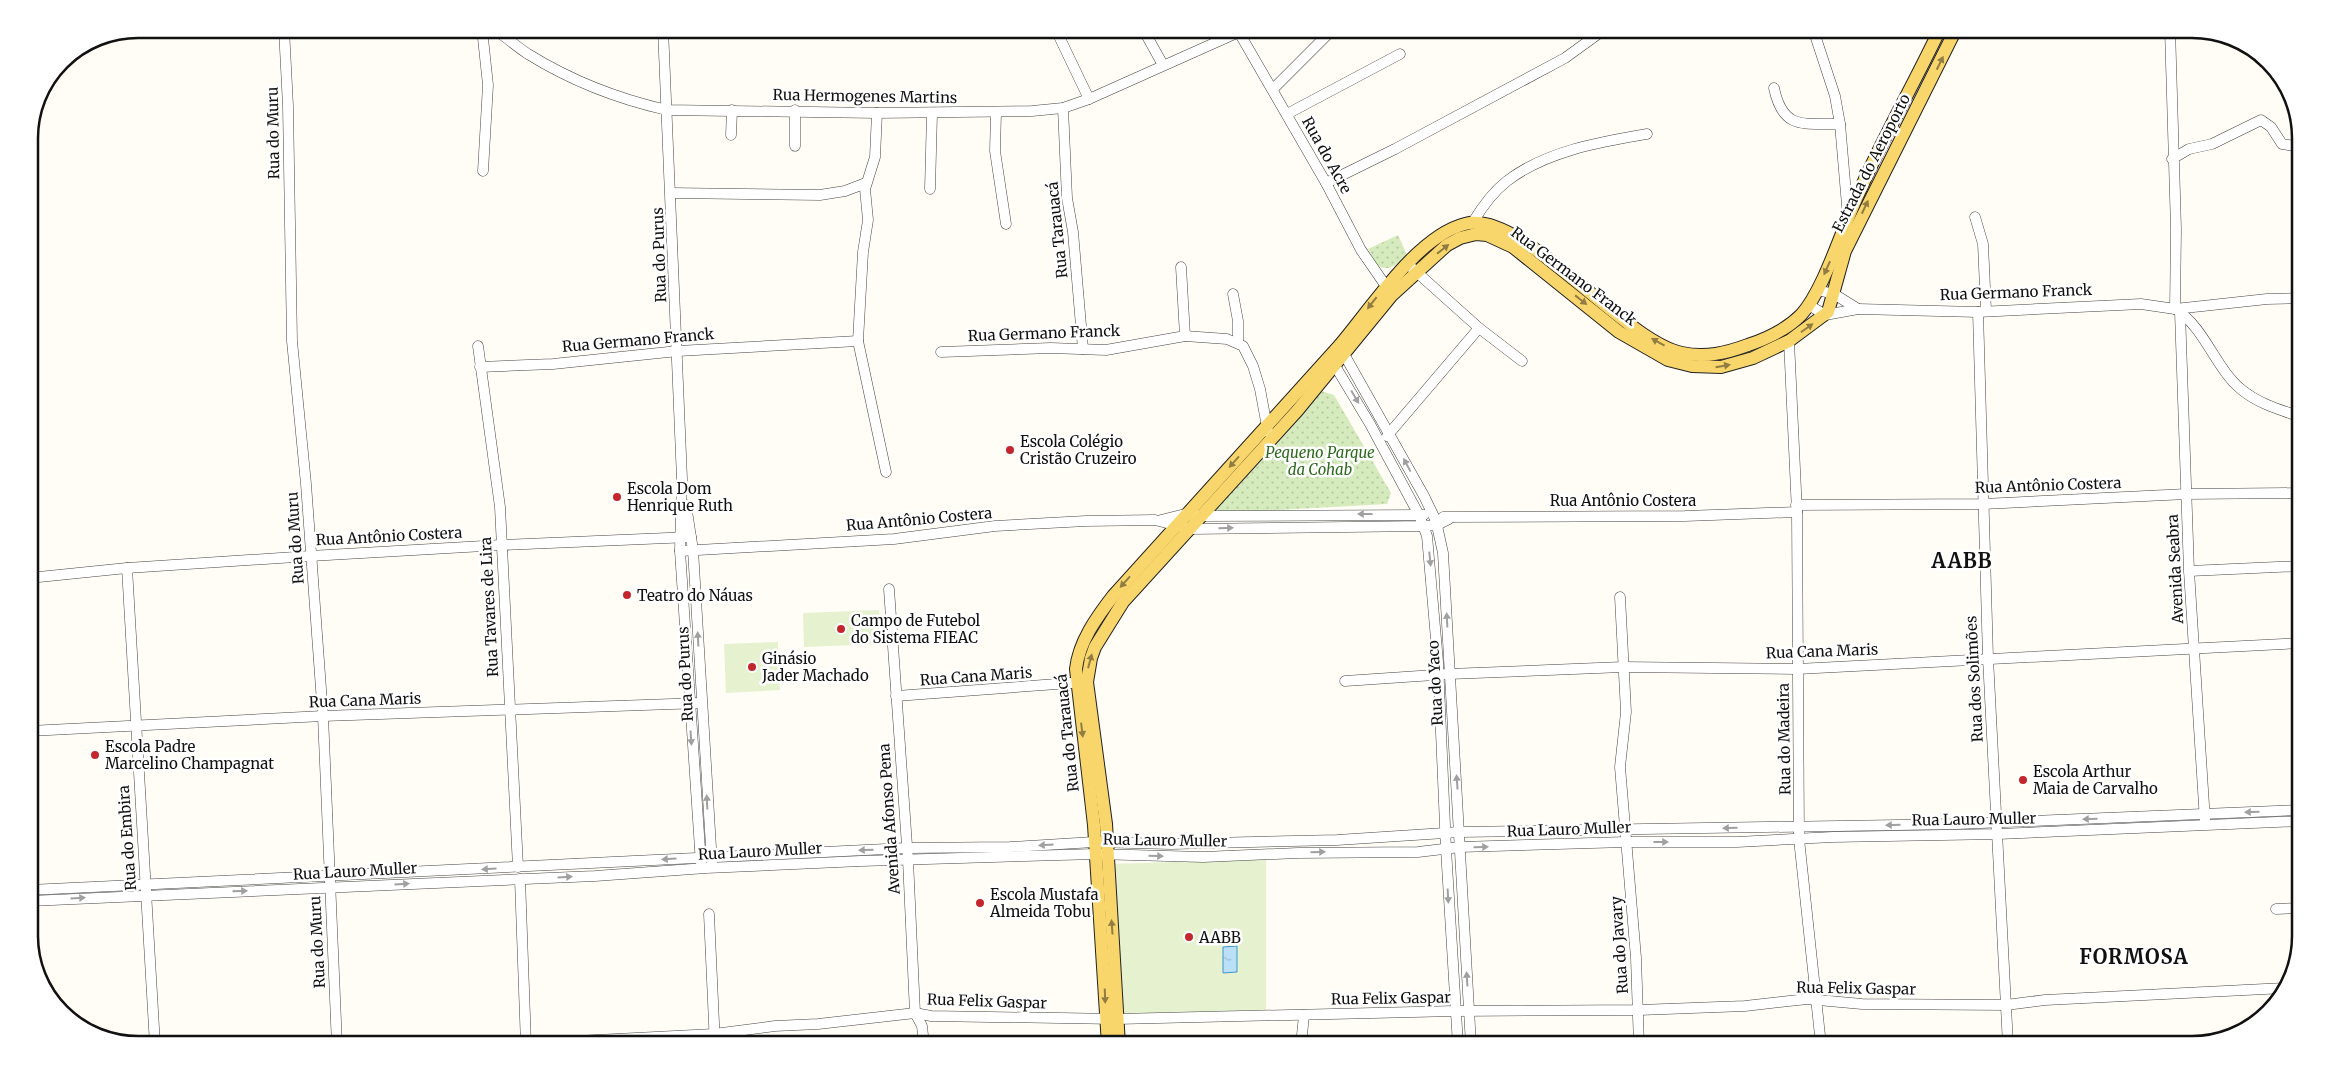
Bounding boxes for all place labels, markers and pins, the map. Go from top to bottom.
place label: Escola Colégio Cristão Cruzeiro [1020,432,1137,468]
marker: Escola Colégio Cristão Cruzeiro [1004,444,1016,456]
place label: Escola Dom Henrique Ruth [627,479,733,515]
marker: Escola Dom Henrique Ruth [611,491,623,503]
place label: Teatro do Náuas [637,586,753,605]
marker: Teatro do Náuas [621,589,633,601]
place label: Campo de Futebol do Sistema FIEAC [851,611,981,647]
marker: Campo de Futebol do Sistema FIEAC [835,623,847,635]
place label: Ginásio Jader Machado [761,649,869,685]
marker: Ginásio Jader Machado [746,661,758,673]
place label: Escola Padre Marcelino Champagnat [105,737,274,773]
marker: Escola Padre Marcelino Champagnat [89,749,101,761]
place label: Escola Arthur Maia de Carvalho [2033,762,2158,798]
marker: Escola Arthur Maia de Carvalho [2017,774,2029,786]
place label: Escola Mustafa Almeida Tobu [989,885,1098,921]
marker: Escola Mustafa Almeida Tobu [974,897,986,909]
place label: AABB [1198,928,1241,947]
marker: AABB [1183,931,1195,943]

